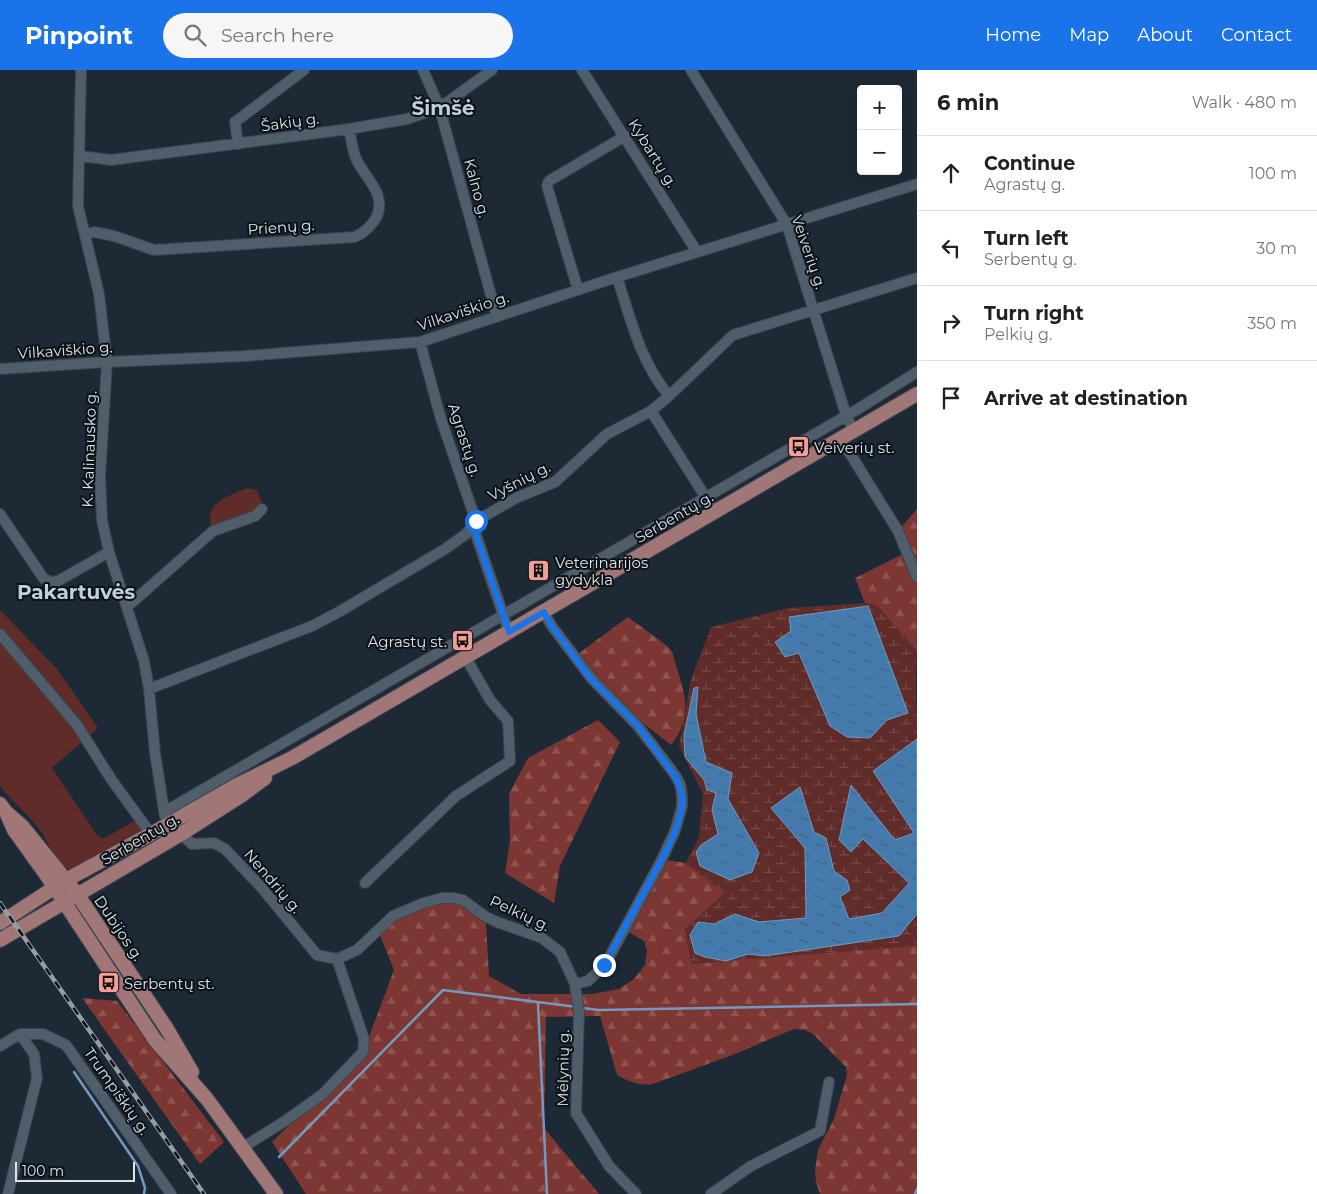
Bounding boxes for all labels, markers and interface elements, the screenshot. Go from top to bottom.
search box [163,13,513,58]
text: Pinpoint [25,21,133,50]
icon: search [181,21,209,49]
text: Search here [221,24,334,47]
text: Home [985,24,1041,46]
text: Map [1069,24,1109,46]
text: About [1137,24,1193,46]
text: Contact [1221,24,1292,46]
map controls [857,85,902,175]
button: + [857,85,902,130]
text: 6 min [937,90,999,115]
text: Walk · 480 m [1192,93,1297,112]
district label: Šimšė [412,96,475,120]
street label: Šakių g. [260,109,320,135]
street label: Kybartų g. [624,115,682,191]
button: − [857,130,902,175]
text: Continue [984,152,1075,175]
street label: Kalno g. [460,156,494,220]
icon: ahead [937,159,965,187]
text: 100 m [1249,164,1297,183]
text: Agrastų g. [984,175,1065,194]
street label: Veiverių g. [787,212,831,292]
street label: Prienų g. [247,215,315,239]
text: Turn left [984,227,1069,250]
icon: left [937,234,965,262]
text: 30 m [1256,239,1297,258]
text: Serbentų g. [984,250,1077,269]
street label: Vilkaviškio g. [415,287,511,335]
text: Turn right [984,302,1084,325]
icon: right [937,309,965,337]
text: 350 m [1247,314,1297,333]
text: Pelkių g. [984,325,1052,344]
street label: Vilkaviškio g. [17,337,113,363]
icon: arrive [937,384,965,412]
text: Arrive at destination [984,387,1188,410]
street label: K. Kalinausko g. [77,390,101,508]
street label: Agrastų g. [444,401,486,479]
bus stop icon: Veiverių st. [786,435,810,459]
place label: Veiverių st. [814,438,894,457]
street label: Vyšnių g. [485,457,553,505]
street label: Serbentų g. [632,487,716,547]
route start [465,510,488,533]
place label: Veterinarijos gydykla [555,553,648,589]
building icon: Veterinarijos gydykla [527,559,551,583]
district label: Pakartuvės [17,580,135,604]
bus stop icon: Agrastų st. [451,629,475,653]
place label: Agrastų st. [368,632,447,651]
street label: Serbentų g. [98,809,182,869]
street label: Nendrių g. [240,845,306,917]
street label: Pelkių g. [487,891,553,935]
street label: Dubijos g. [90,892,148,964]
route end [593,954,616,977]
bus stop icon: Serbentų st. [96,971,120,995]
place label: Serbentų st. [124,974,214,993]
street label: Mėlynių g. [553,1029,573,1107]
street label: Trumpiškių g. [80,1044,154,1138]
scale bar [15,1159,135,1182]
text: 100 m [22,1162,64,1180]

